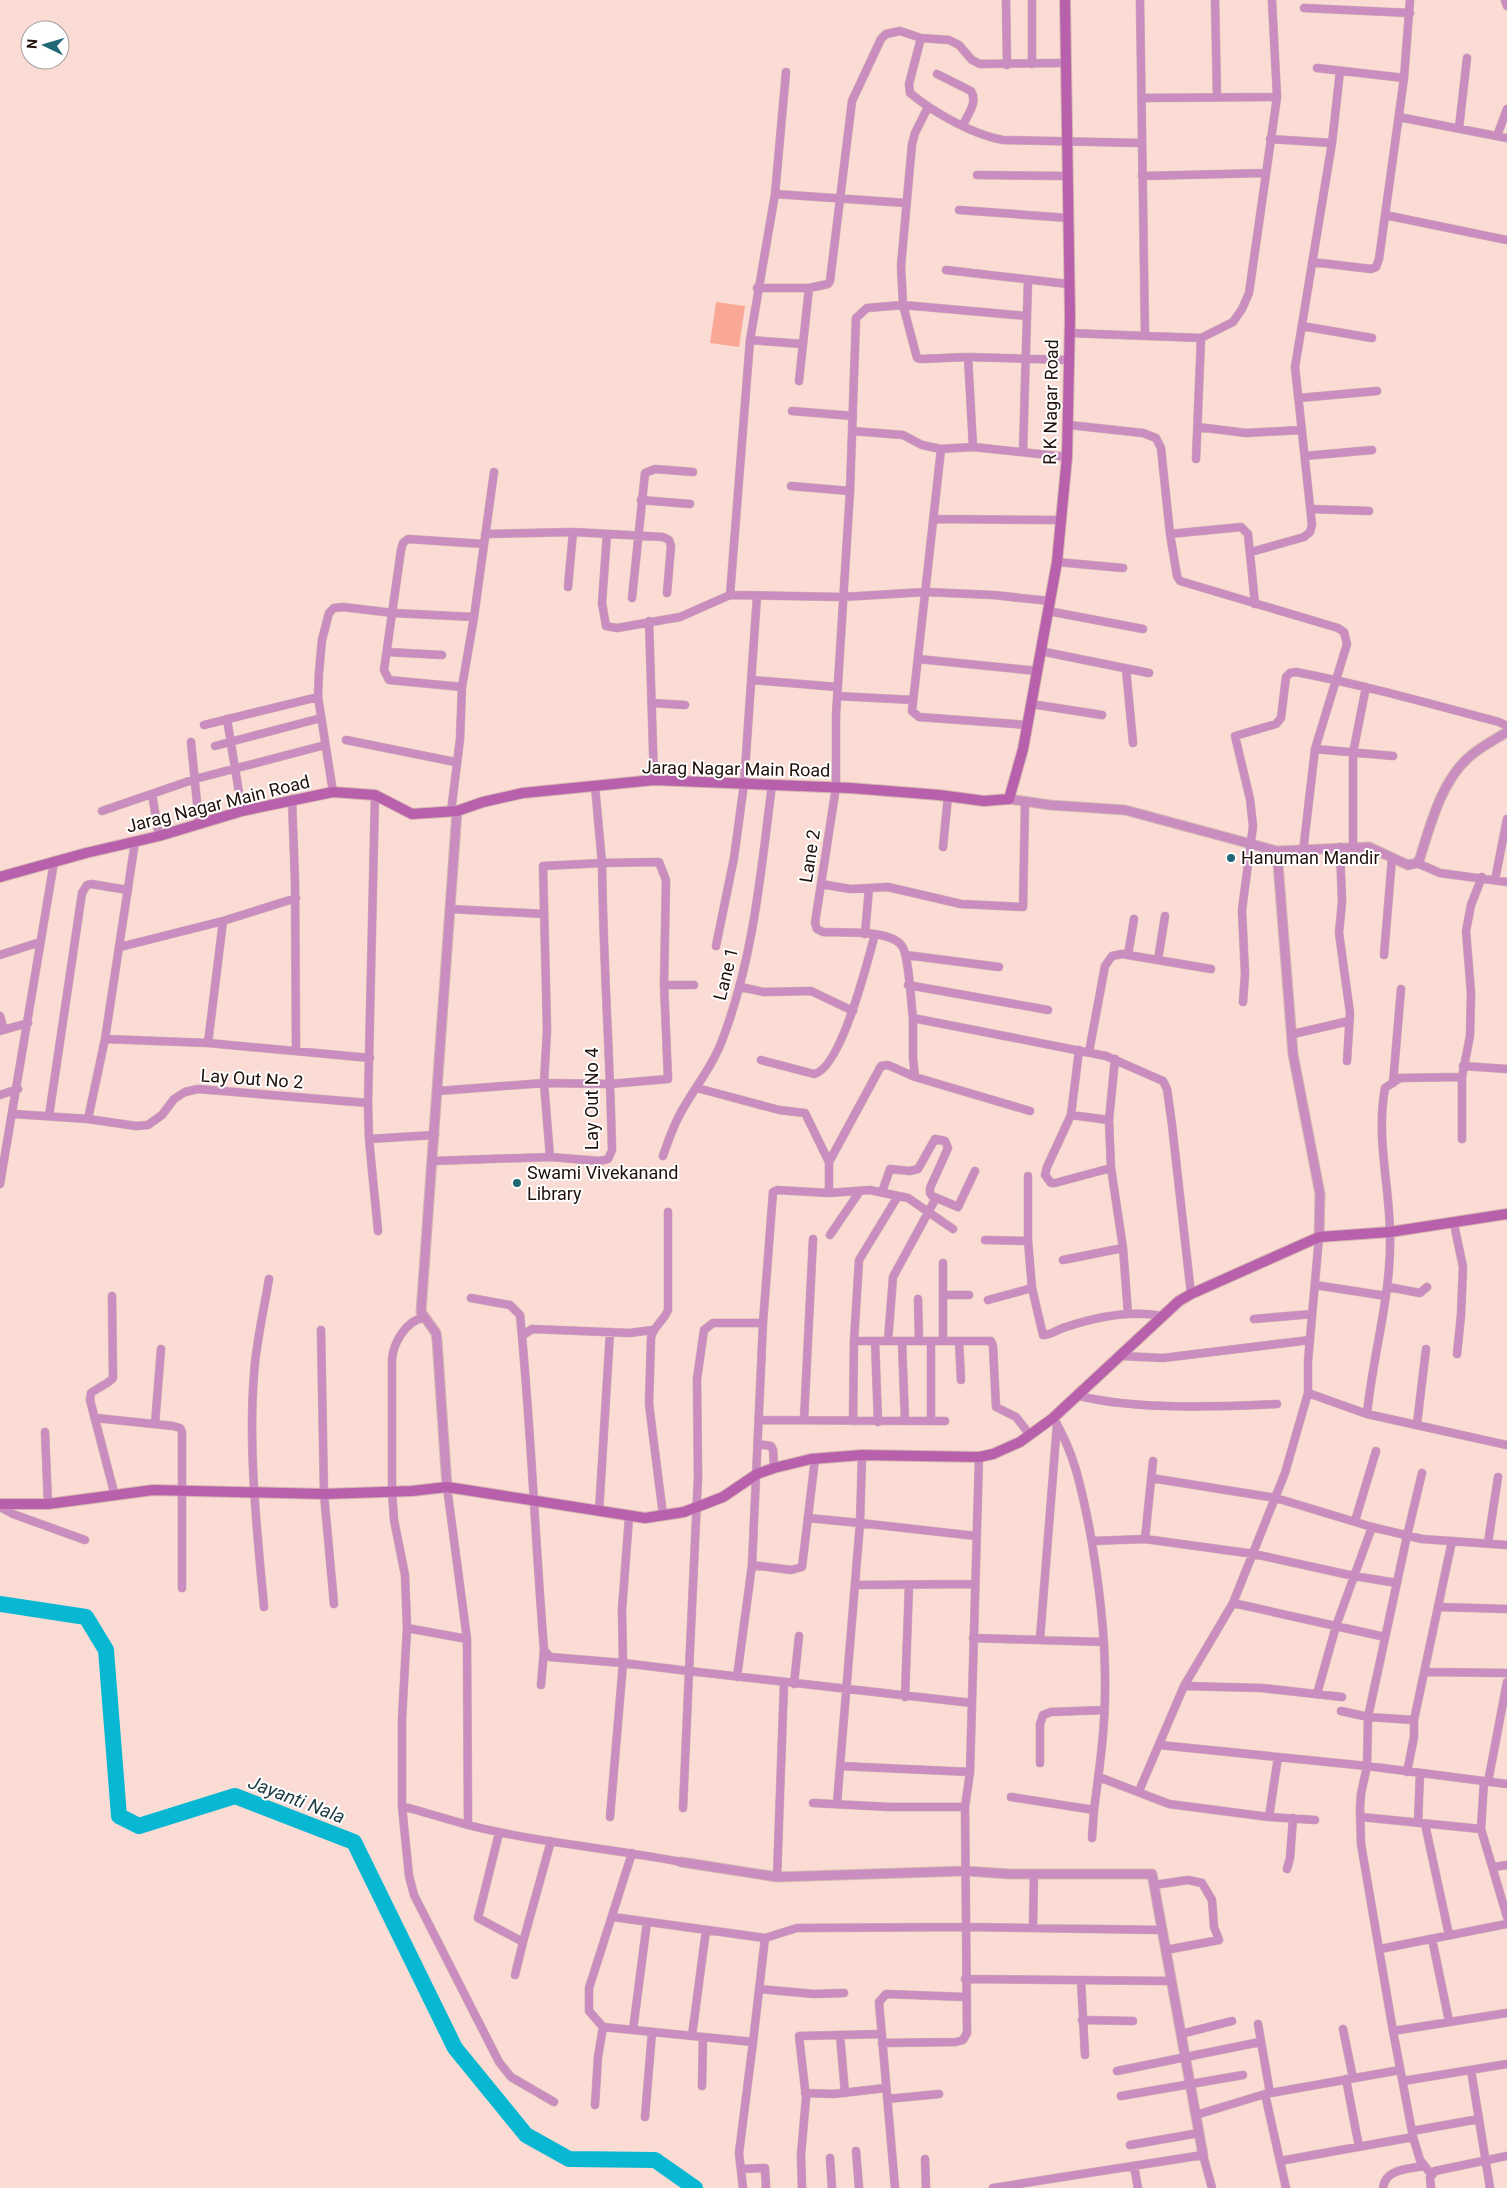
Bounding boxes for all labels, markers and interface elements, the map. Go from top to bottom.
north arrow [20,20,70,70]
text: N [24,38,40,49]
street label: R K Nagar Road [1039,339,1062,465]
street label: Jarag Nagar Main Road [642,756,830,781]
street label: Jarag Nagar Main Road [124,771,312,837]
street label: Lane 2 [795,828,824,884]
place label: Hanuman Mandir [1241,847,1380,868]
marker: Hanuman Mandir [1225,852,1237,864]
street label: Lane 1 [709,945,742,1002]
street label: Lay Out No 4 [581,1048,602,1150]
street label: Lay Out No 2 [200,1064,304,1093]
place label: Swami Vivekanand Library [527,1162,678,1204]
marker: Swami Vivekanand Library [511,1177,523,1189]
water label: Jayanti Nala [245,1771,348,1828]

